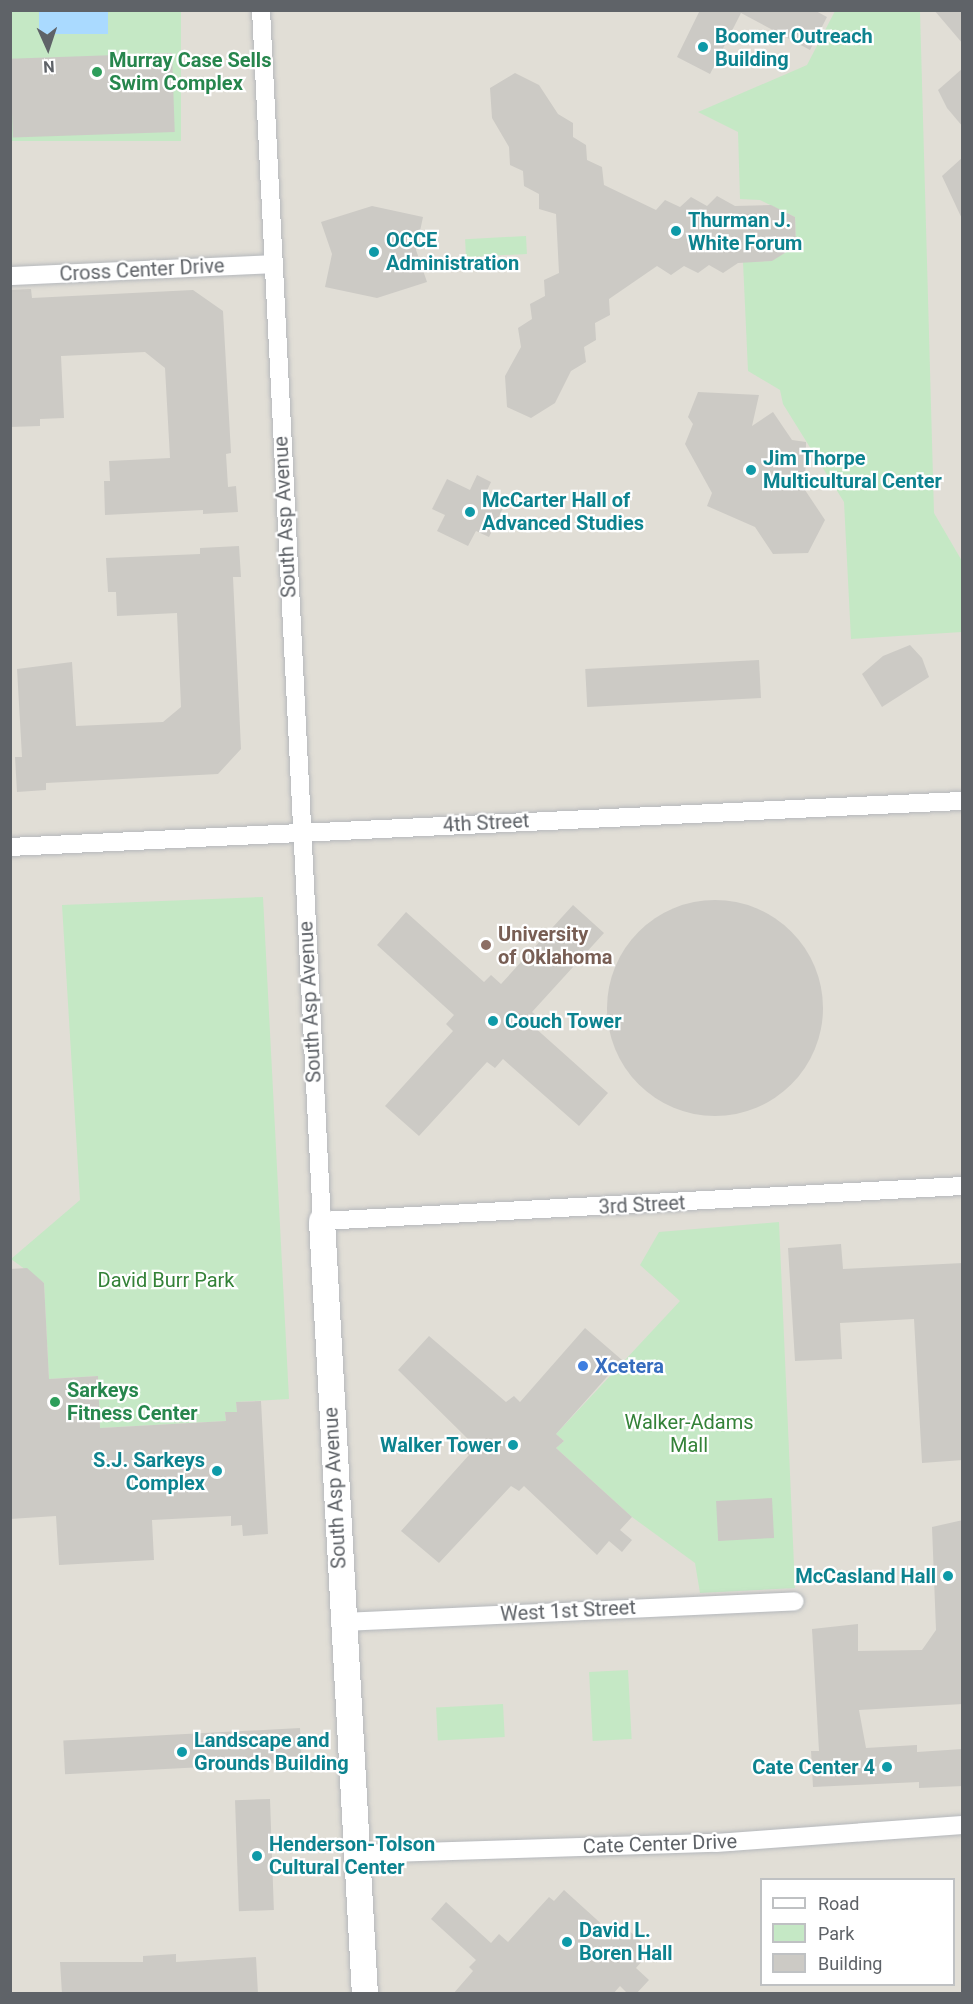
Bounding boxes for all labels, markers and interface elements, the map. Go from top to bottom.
north arrow [18,18,78,78]
place label: Boomer Outreach Building [715,24,873,71]
marker: Boomer Outreach Building [696,40,710,54]
place label: Murray Case Sells Swim Complex [109,48,271,95]
text: N [43,57,55,76]
marker: Murray Case Sells Swim Complex [90,65,104,79]
place label: Thurman J. White Forum [688,208,802,255]
marker: Thurman J. White Forum [669,224,683,238]
place label: OCCE Administration [386,228,519,275]
marker: OCCE Administration [367,245,381,259]
street label: Cross Center Drive [59,254,225,286]
street label: South Asp Avenue [269,436,301,598]
place label: Jim Thorpe Multicultural Center [763,446,942,493]
marker: Jim Thorpe Multicultural Center [744,463,758,477]
place label: McCarter Hall of Advanced Studies [482,488,644,535]
marker: McCarter Hall of Advanced Studies [463,505,477,519]
street label: 4th Street [442,809,530,837]
street label: South Asp Avenue [294,921,326,1083]
place label: University of Oklahoma [498,922,612,969]
marker: University of Oklahoma [479,938,493,952]
place label: Couch Tower [505,1009,622,1033]
marker: Couch Tower [486,1014,500,1028]
street label: 3rd Street [598,1191,686,1219]
park label: David Burr Park [98,1268,234,1292]
place label: Xcetera [595,1354,664,1378]
marker: Xcetera [576,1359,590,1373]
place label: Sarkeys Fitness Center [67,1378,198,1425]
marker: Sarkeys Fitness Center [48,1395,62,1409]
street label: South Asp Avenue [319,1407,351,1569]
park label: Walker-Adams Mall [624,1411,754,1458]
place label: Walker Tower [379,1433,501,1457]
marker: Walker Tower [506,1438,520,1452]
place label: S.J. Sarkeys Complex [93,1448,205,1495]
marker: S.J. Sarkeys Complex [210,1464,224,1478]
place label: McCasland Hall [795,1564,936,1588]
marker: McCasland Hall [941,1569,955,1583]
street label: West 1st Street [500,1595,636,1627]
place label: Landscape and Grounds Building [194,1728,349,1775]
marker: Landscape and Grounds Building [175,1745,189,1759]
place label: Cate Center 4 [752,1755,875,1779]
marker: Cate Center 4 [880,1760,894,1774]
street label: Cate Center Drive [582,1829,738,1859]
place label: Henderson-Tolson Cultural Center [269,1832,435,1879]
marker: Henderson-Tolson Cultural Center [250,1849,264,1863]
legend [760,1878,955,1986]
text: Road [818,1893,859,1914]
place label: David L. Boren Hall [579,1918,673,1965]
text: Park [818,1923,854,1944]
marker: David L. Boren Hall [560,1935,574,1949]
text: Building [818,1953,882,1974]

